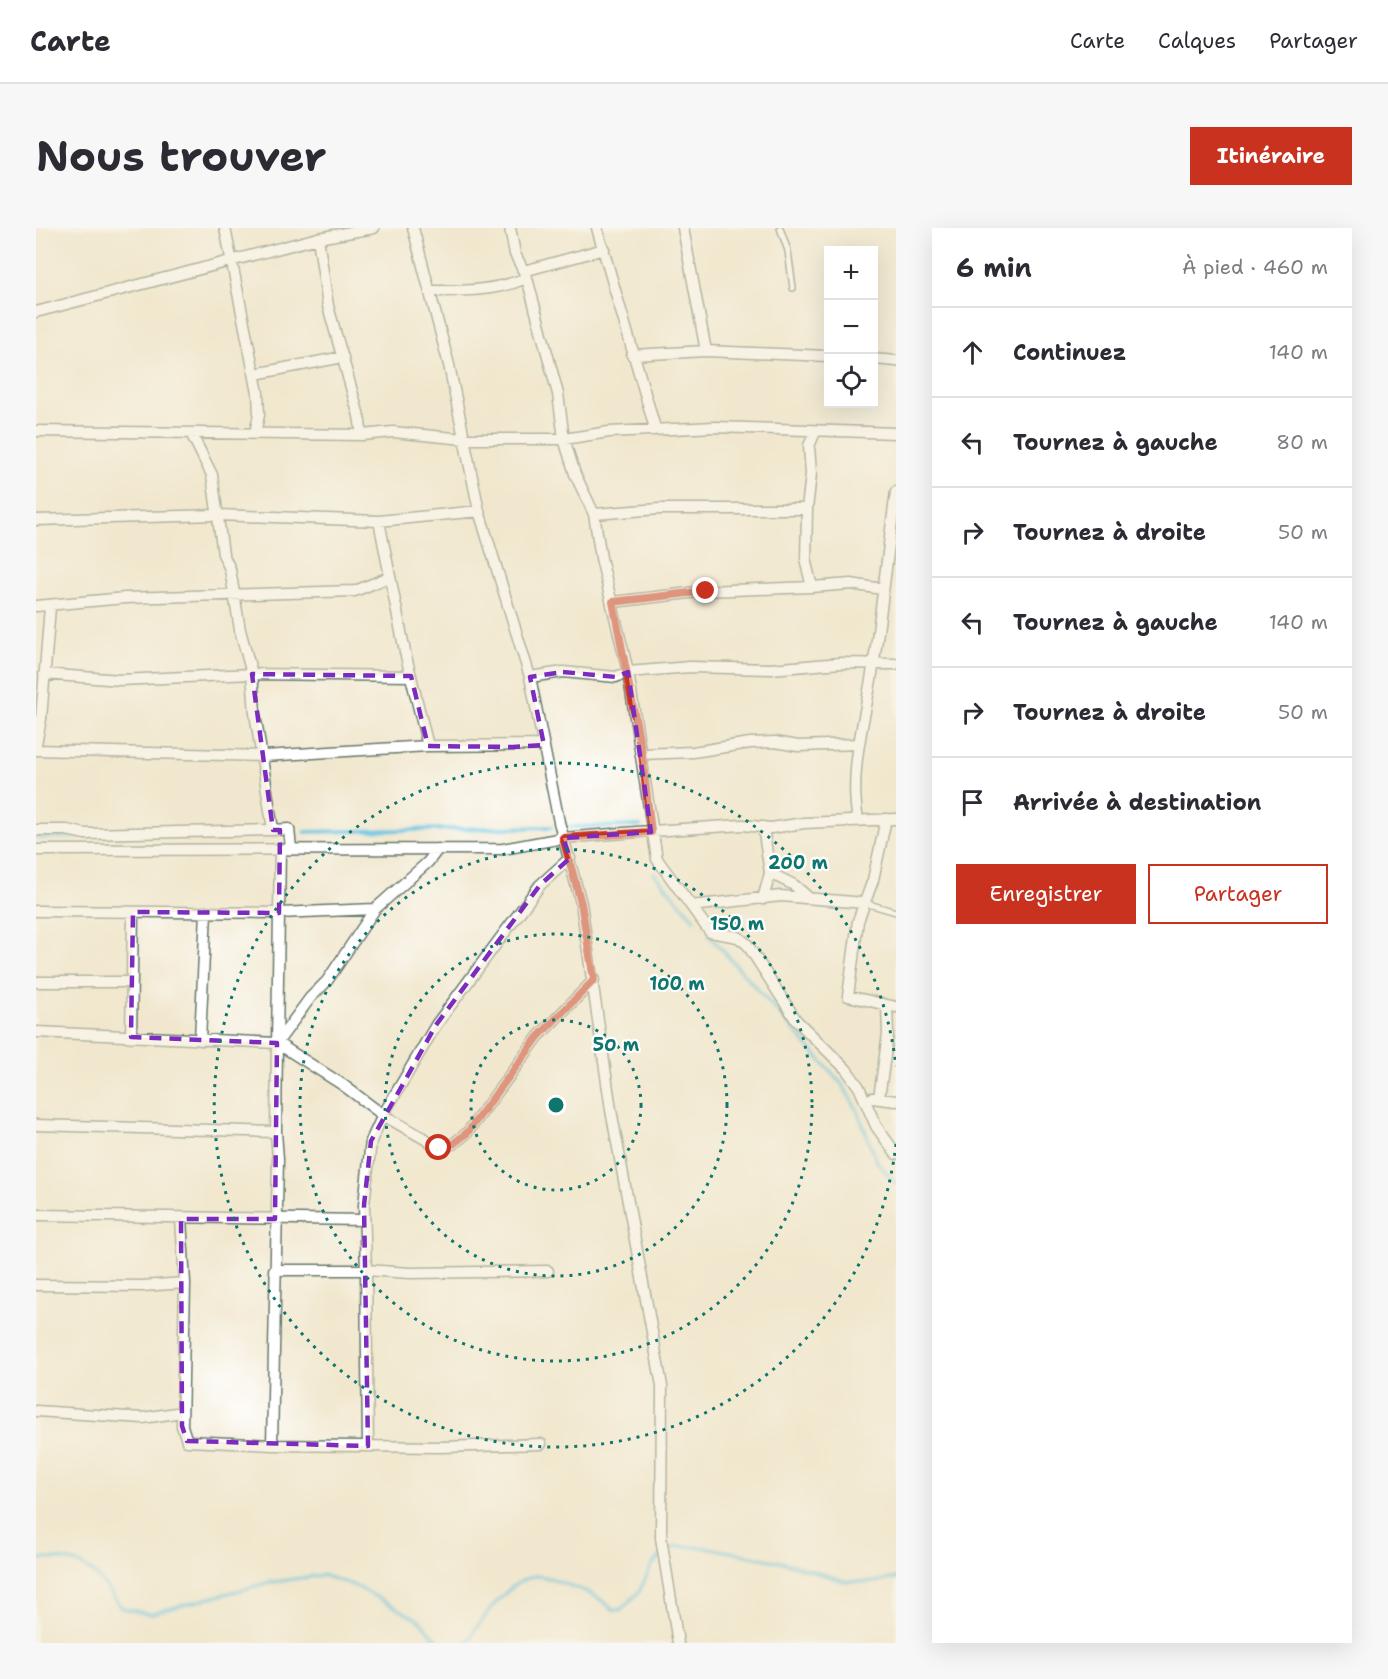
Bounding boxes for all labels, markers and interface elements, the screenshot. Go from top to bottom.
text: Carte [30,22,111,60]
text: Carte [1070,27,1125,55]
text: Calques [1158,27,1236,55]
text: Partager [1269,27,1358,55]
button: Itinéraire [1190,127,1352,185]
text: Nous trouver [36,128,326,184]
map controls [824,246,878,408]
button: + [824,246,878,300]
text: 6 min [956,250,1032,285]
text: À pied · 460 m [1182,254,1328,280]
button: − [824,300,878,354]
icon: ahead [956,336,989,369]
text: Continuez [1013,338,1126,367]
text: 140 m [1269,339,1328,365]
button: locate [824,354,878,408]
icon: left [956,426,989,459]
text: Tournez à gauche [1013,428,1218,457]
text: 80 m [1276,429,1328,455]
icon: right [956,516,989,549]
text: Tournez à droite [1013,518,1206,547]
text: 50 m [1278,519,1328,545]
route end [692,577,718,603]
icon: left [956,606,989,639]
text: Tournez à gauche [1013,608,1218,637]
text: 140 m [1269,609,1328,635]
icon: right [956,696,989,729]
text: Tournez à droite [1013,698,1206,727]
text: 50 m [1278,699,1328,725]
icon: arrive [956,786,989,819]
text: Arrivée à destination [1013,788,1261,817]
text: 200 m [768,851,829,875]
button: Enregistrer [956,864,1136,924]
button: Partager [1148,864,1328,924]
text: 150 m [710,912,765,936]
text: 100 m [649,972,705,996]
text: 50 m [593,1033,640,1057]
centre of rings [546,1095,566,1115]
route start [425,1134,451,1160]

